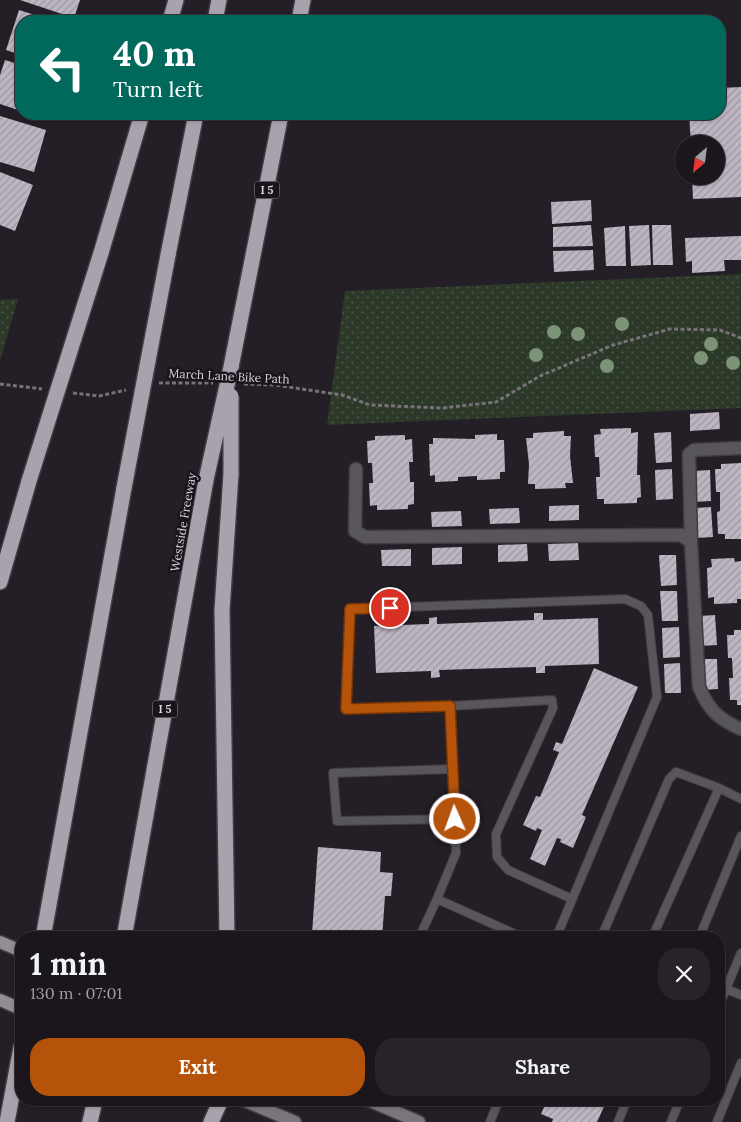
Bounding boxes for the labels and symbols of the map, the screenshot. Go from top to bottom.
north arrow [675,135,725,185]
road number: I 5 [254,182,280,198]
street label: March Lane Bike Path [168,365,290,387]
street label: Westside Freeway [167,471,199,573]
pin [369,587,411,629]
road number: I 5 [152,701,178,718]
position arrow [428,792,480,844]

